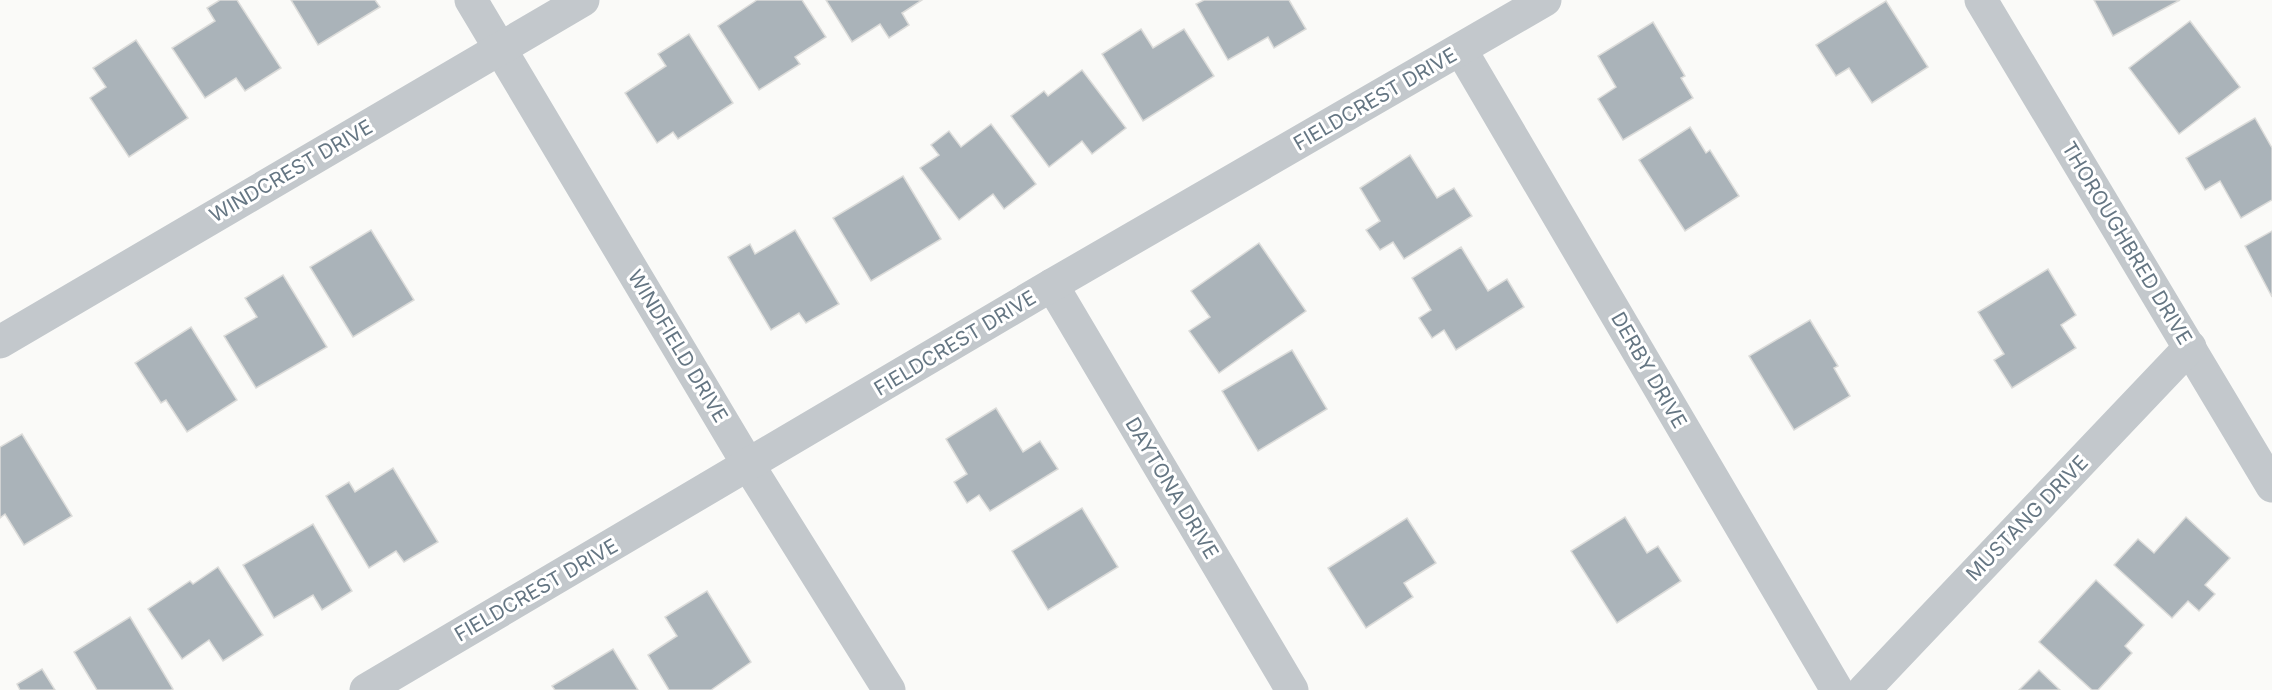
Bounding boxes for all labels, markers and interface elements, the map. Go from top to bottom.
street label: FIELDCREST DRIVE [1289,43,1461,155]
street label: WINDCREST DRIVE [205,115,377,227]
street label: THOROUGHBRED DRIVE [2057,137,2197,349]
street label: WINDFIELD DRIVE [623,265,733,427]
street label: FIELDCREST DRIVE [870,285,1040,401]
street label: DERBY DRIVE [1606,308,1692,432]
street label: DAYTONA DRIVE [1120,413,1224,563]
street label: MUSTANG DRIVE [1961,450,2093,586]
street label: FIELDCREST DRIVE [450,534,622,646]

